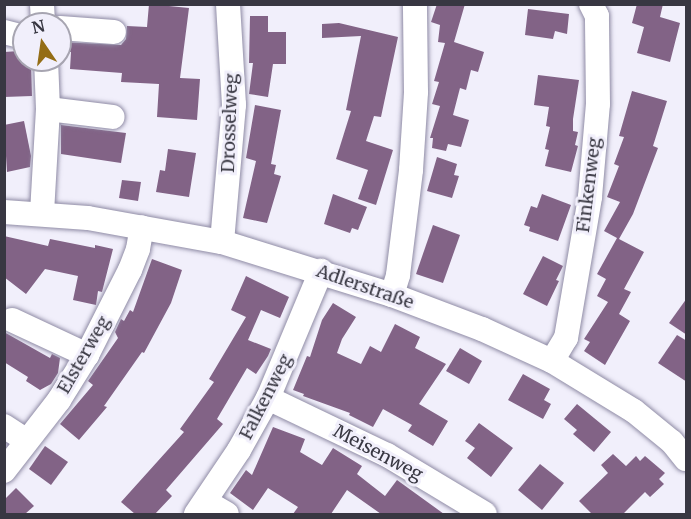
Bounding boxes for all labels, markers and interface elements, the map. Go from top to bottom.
north arrow [12,12,72,72]
text: N [30,15,47,38]
street label: Drosselweg [217,73,243,173]
street label: Finkenweg [572,136,606,234]
street label: Adlerstraße [314,260,416,314]
street label: Elsterweg [53,312,115,398]
street label: Falkenweg [235,351,297,443]
street label: Meisenweg [330,420,426,486]

